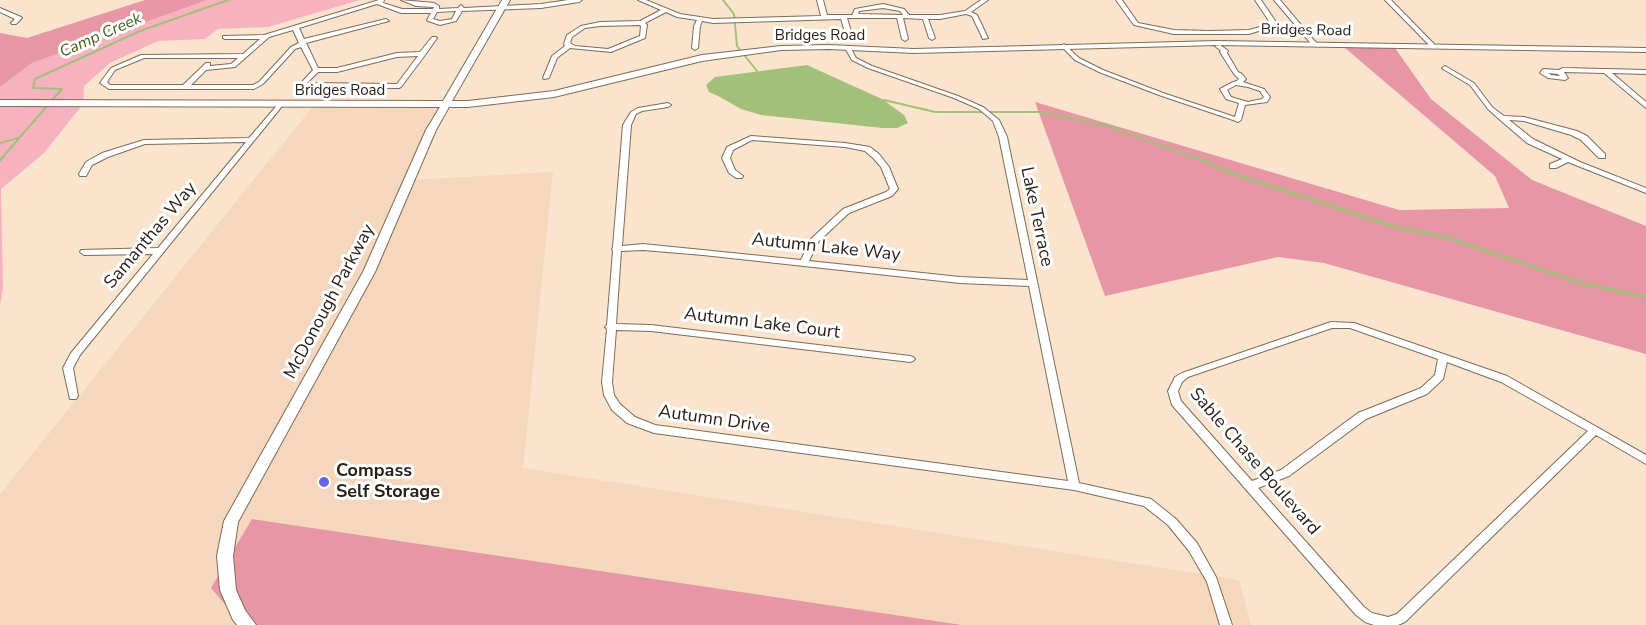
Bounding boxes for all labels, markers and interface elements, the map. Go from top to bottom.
water label: Camp Creek [57,9,145,63]
street label: Bridges Road [1261,21,1351,41]
street label: Bridges Road [775,27,865,45]
street label: Bridges Road [295,82,385,100]
street label: Lake Terrace [1015,165,1057,269]
street label: Samanthas Way [100,178,202,294]
street label: McDonough Parkway [280,221,380,383]
street label: Autumn Lake Way [750,229,902,267]
street label: Autumn Lake Court [683,304,841,344]
street label: Sable Chase Boulevard [1184,384,1324,540]
street label: Autumn Drive [657,401,771,439]
place label: Compass Self Storage [336,461,440,504]
marker: Compass Self Storage [317,475,331,489]

